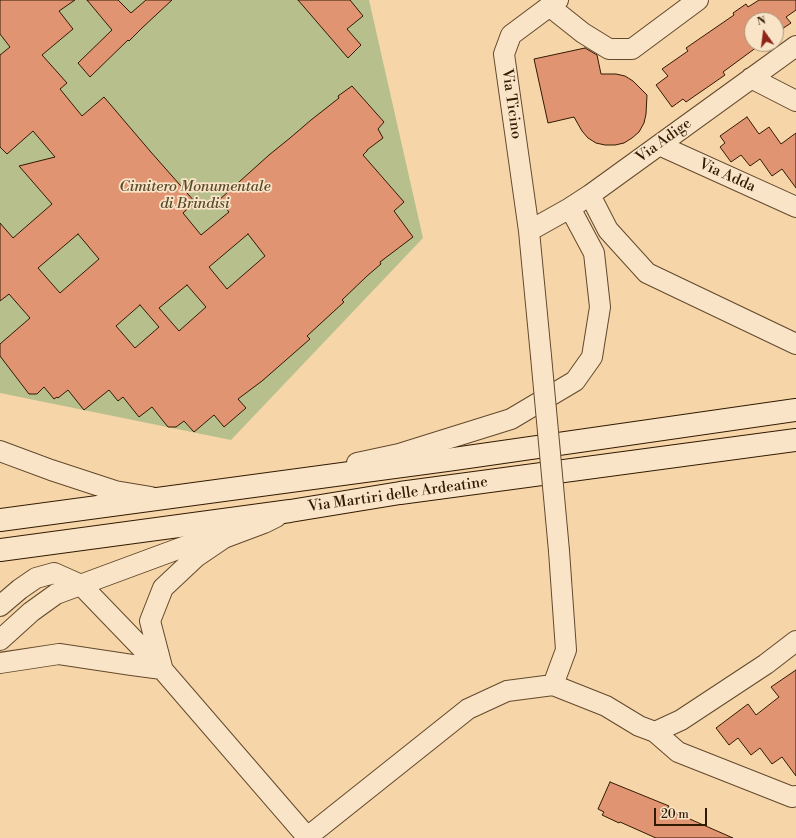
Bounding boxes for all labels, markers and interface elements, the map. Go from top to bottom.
north arrow [744,12,784,52]
text: N [755,13,767,29]
street label: Via Ticino [497,68,525,140]
street label: Via Adige [633,115,695,167]
street label: Via Adda [696,156,758,196]
park label: Cimitero Monumentale di Brindisi [119,178,271,213]
street label: Via Martiri delle Ardeatine [307,473,489,517]
scale bar [656,800,709,826]
text: 20 m [661,807,689,822]

